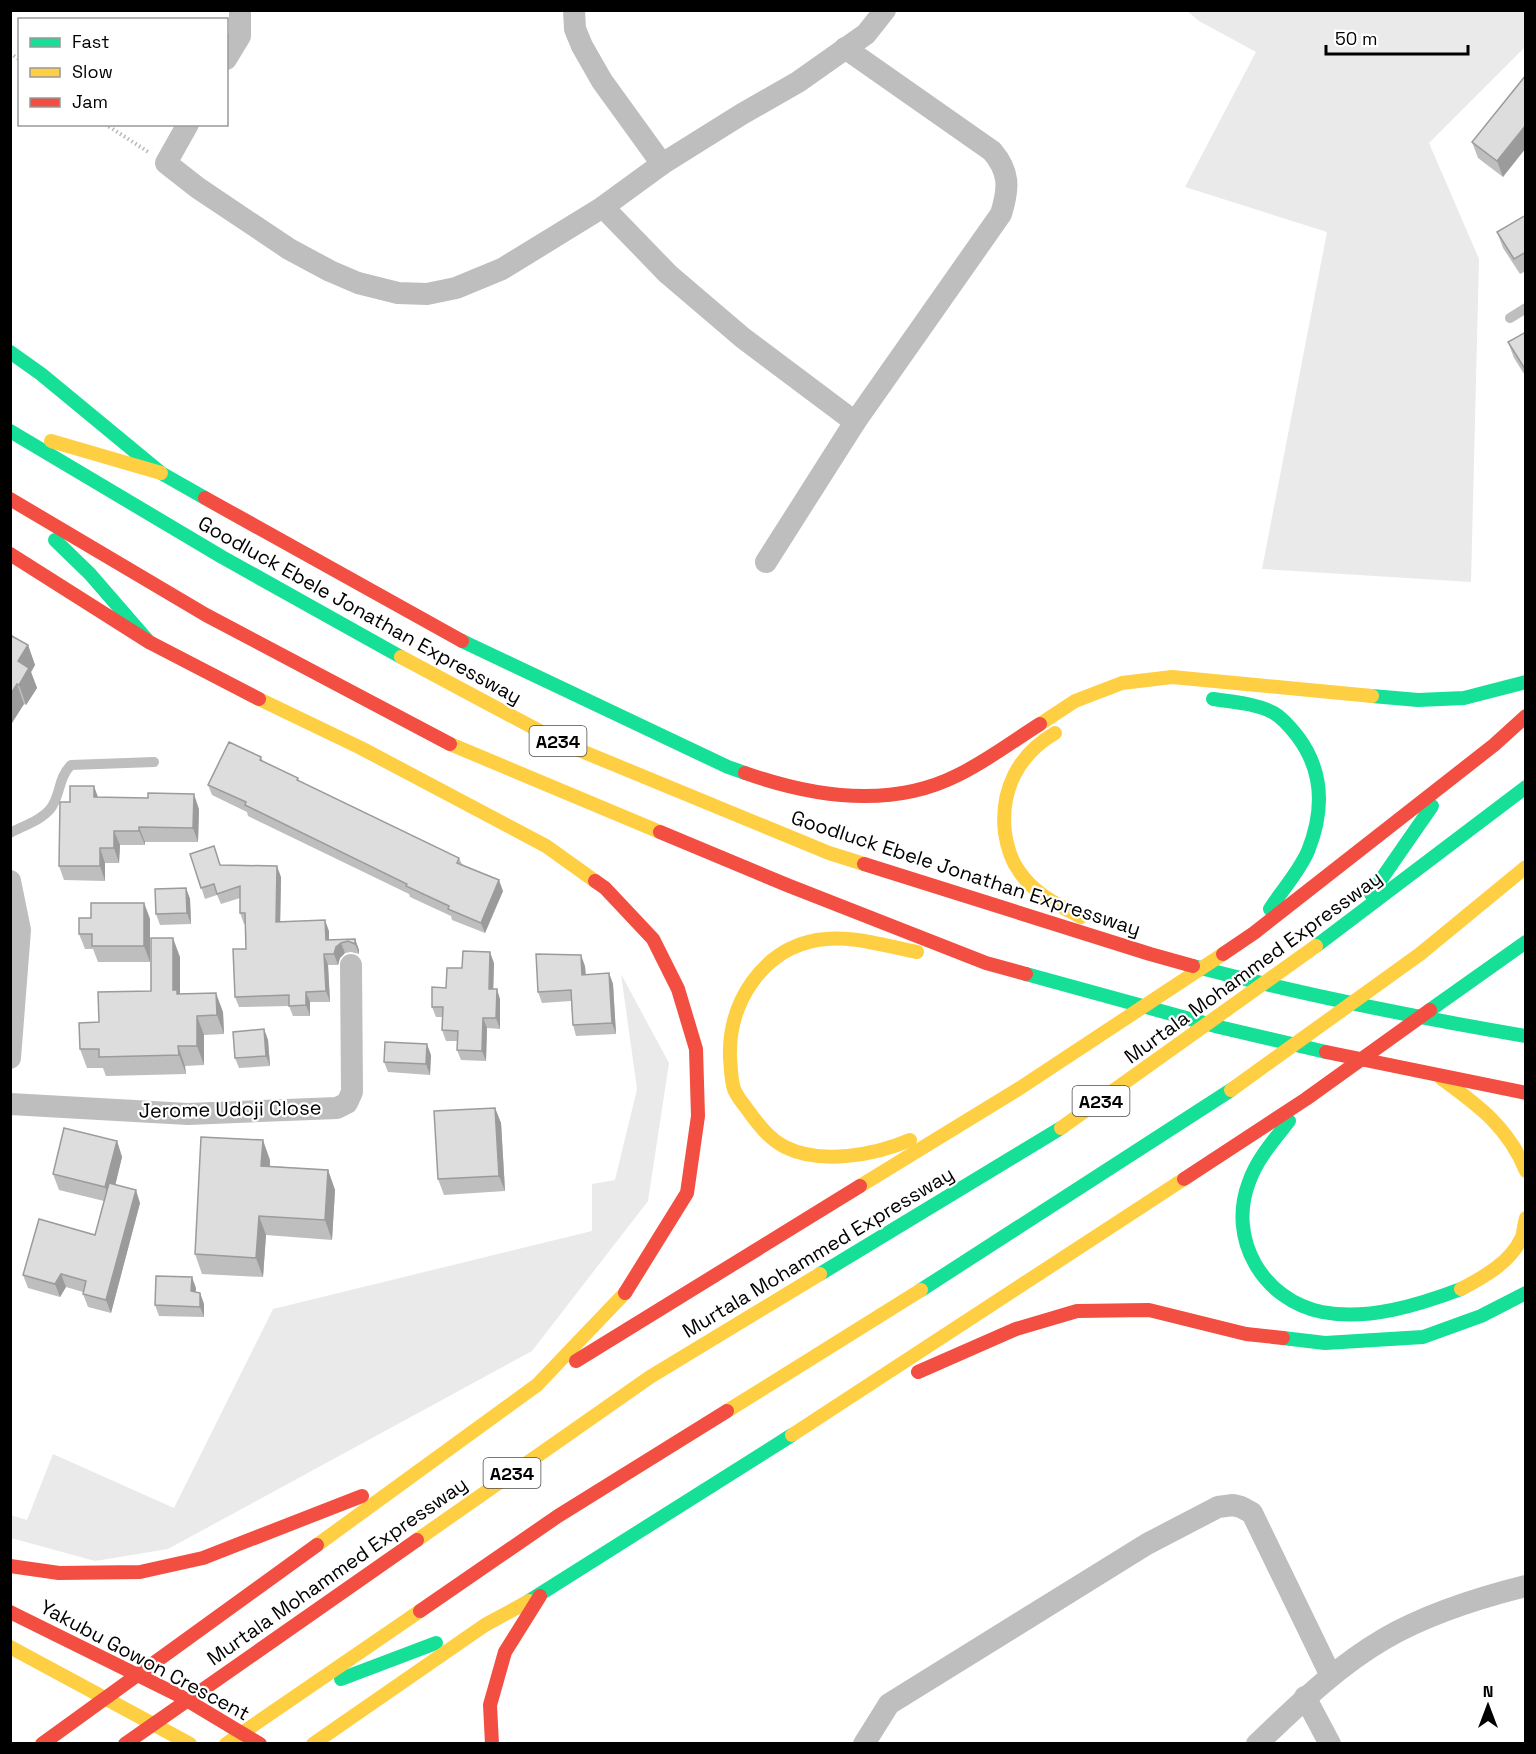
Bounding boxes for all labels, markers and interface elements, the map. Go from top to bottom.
legend [18,18,228,126]
scale bar [1326,18,1468,56]
text: 50 m [1335,27,1377,50]
text: Fast [72,30,109,53]
text: Slow [72,60,113,83]
text: Jam [72,90,108,113]
street label: Goodluck Ebele Jonathan Expressway [194,510,526,710]
road number: A234 [530,726,586,756]
street label: Goodluck Ebele Jonathan Expressway [788,804,1144,942]
street label: Murtala Mohammed Expressway [1119,865,1387,1069]
road number: A234 [1072,1086,1130,1116]
street label: Jerome Udoji Close [138,1094,322,1124]
street label: Murtala Mohammed Expressway [677,1160,959,1344]
road number: A234 [484,1458,540,1488]
street label: Murtala Mohammed Expressway [202,1471,472,1671]
street label: Yakubu Gowon Crescent [36,1594,254,1726]
north arrow [1458,1676,1518,1736]
text: N [1483,1681,1493,1702]

